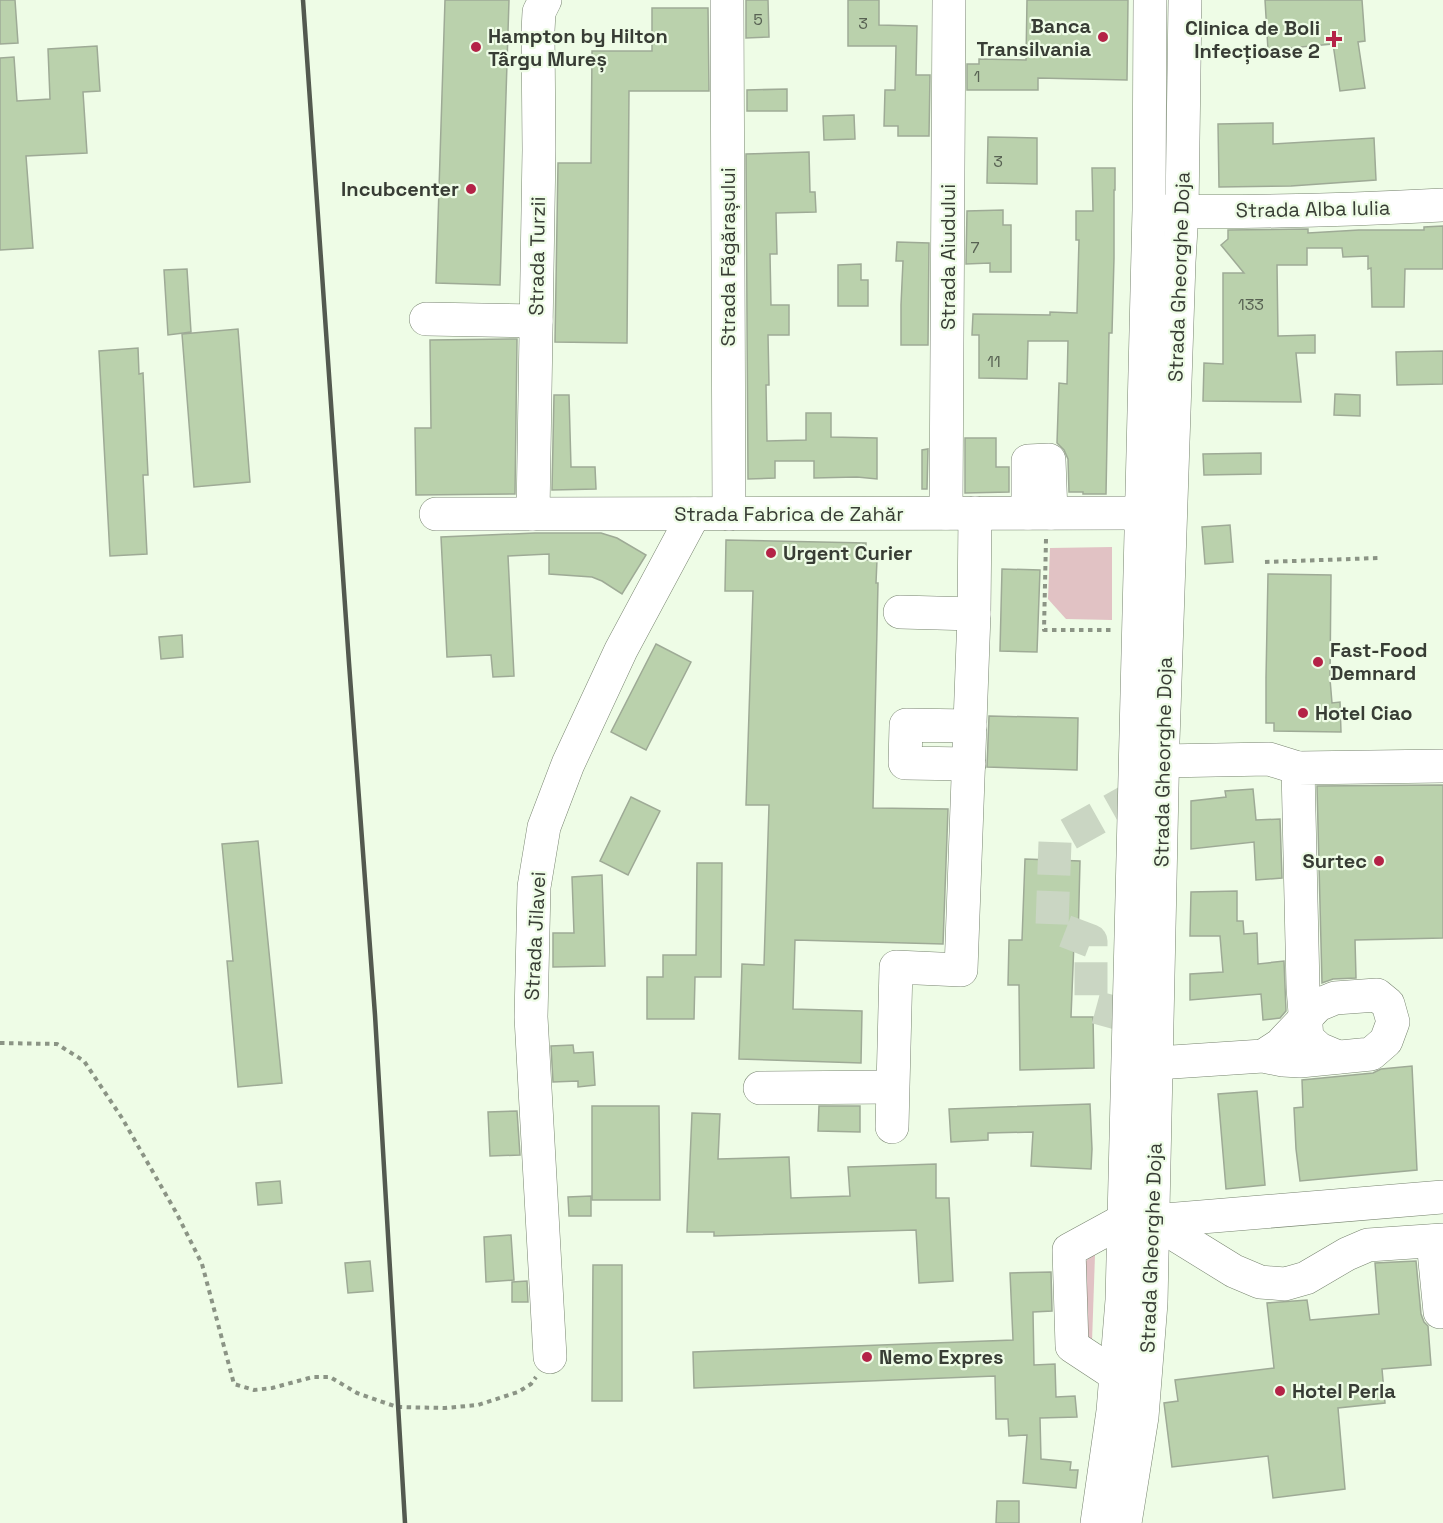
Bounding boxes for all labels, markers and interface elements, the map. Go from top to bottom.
house number: 5 [753,9,763,30]
house number: 3 [858,13,868,34]
place label: Banca Transilvania [976,13,1091,62]
place label: Clinica de Boli Infecțioase 2 [1185,15,1320,65]
place label: Hampton by Hilton Târgu Mureș [488,23,668,73]
marker: Banca Transilvania [1096,30,1110,44]
marker: Clinica de Boli Infecțioase 2 [1325,30,1343,48]
marker: Hampton by Hilton Târgu Mureș [469,40,483,54]
house number: 1 [974,66,980,87]
house number: 3 [993,151,1003,172]
street label: Strada Făgărașului [715,167,741,347]
street label: Strada Gheorghe Doja [1162,171,1196,383]
place label: Incubcenter [341,176,459,202]
marker: Incubcenter [464,182,478,196]
street label: Strada Aiudului [935,184,961,330]
street label: Strada Alba Iulia [1235,195,1391,223]
street label: Strada Turzii [523,196,551,316]
house number: 7 [970,237,980,258]
house number: 133 [1238,294,1264,315]
house number: 11 [987,351,1001,372]
street label: Strada Fabrica de Zahăr [674,501,904,527]
place label: Urgent Curier [783,540,913,566]
marker: Urgent Curier [764,546,778,560]
place label: Fast-Food Demnard [1330,637,1427,686]
marker: Fast-Food Demnard [1311,655,1325,669]
street label: Strada Gheorghe Doja [1148,657,1178,867]
place label: Hotel Ciao [1315,700,1413,726]
marker: Hotel Ciao [1296,706,1310,720]
place label: Surtec [1303,848,1367,874]
marker: Surtec [1372,854,1386,868]
street label: Strada Jilavei [519,871,551,1001]
street label: Strada Gheorghe Doja [1134,1142,1168,1354]
place label: Nemo Expres [879,1344,1004,1370]
marker: Nemo Expres [860,1350,874,1364]
place label: Hotel Perla [1292,1378,1396,1404]
marker: Hotel Perla [1273,1384,1287,1398]

